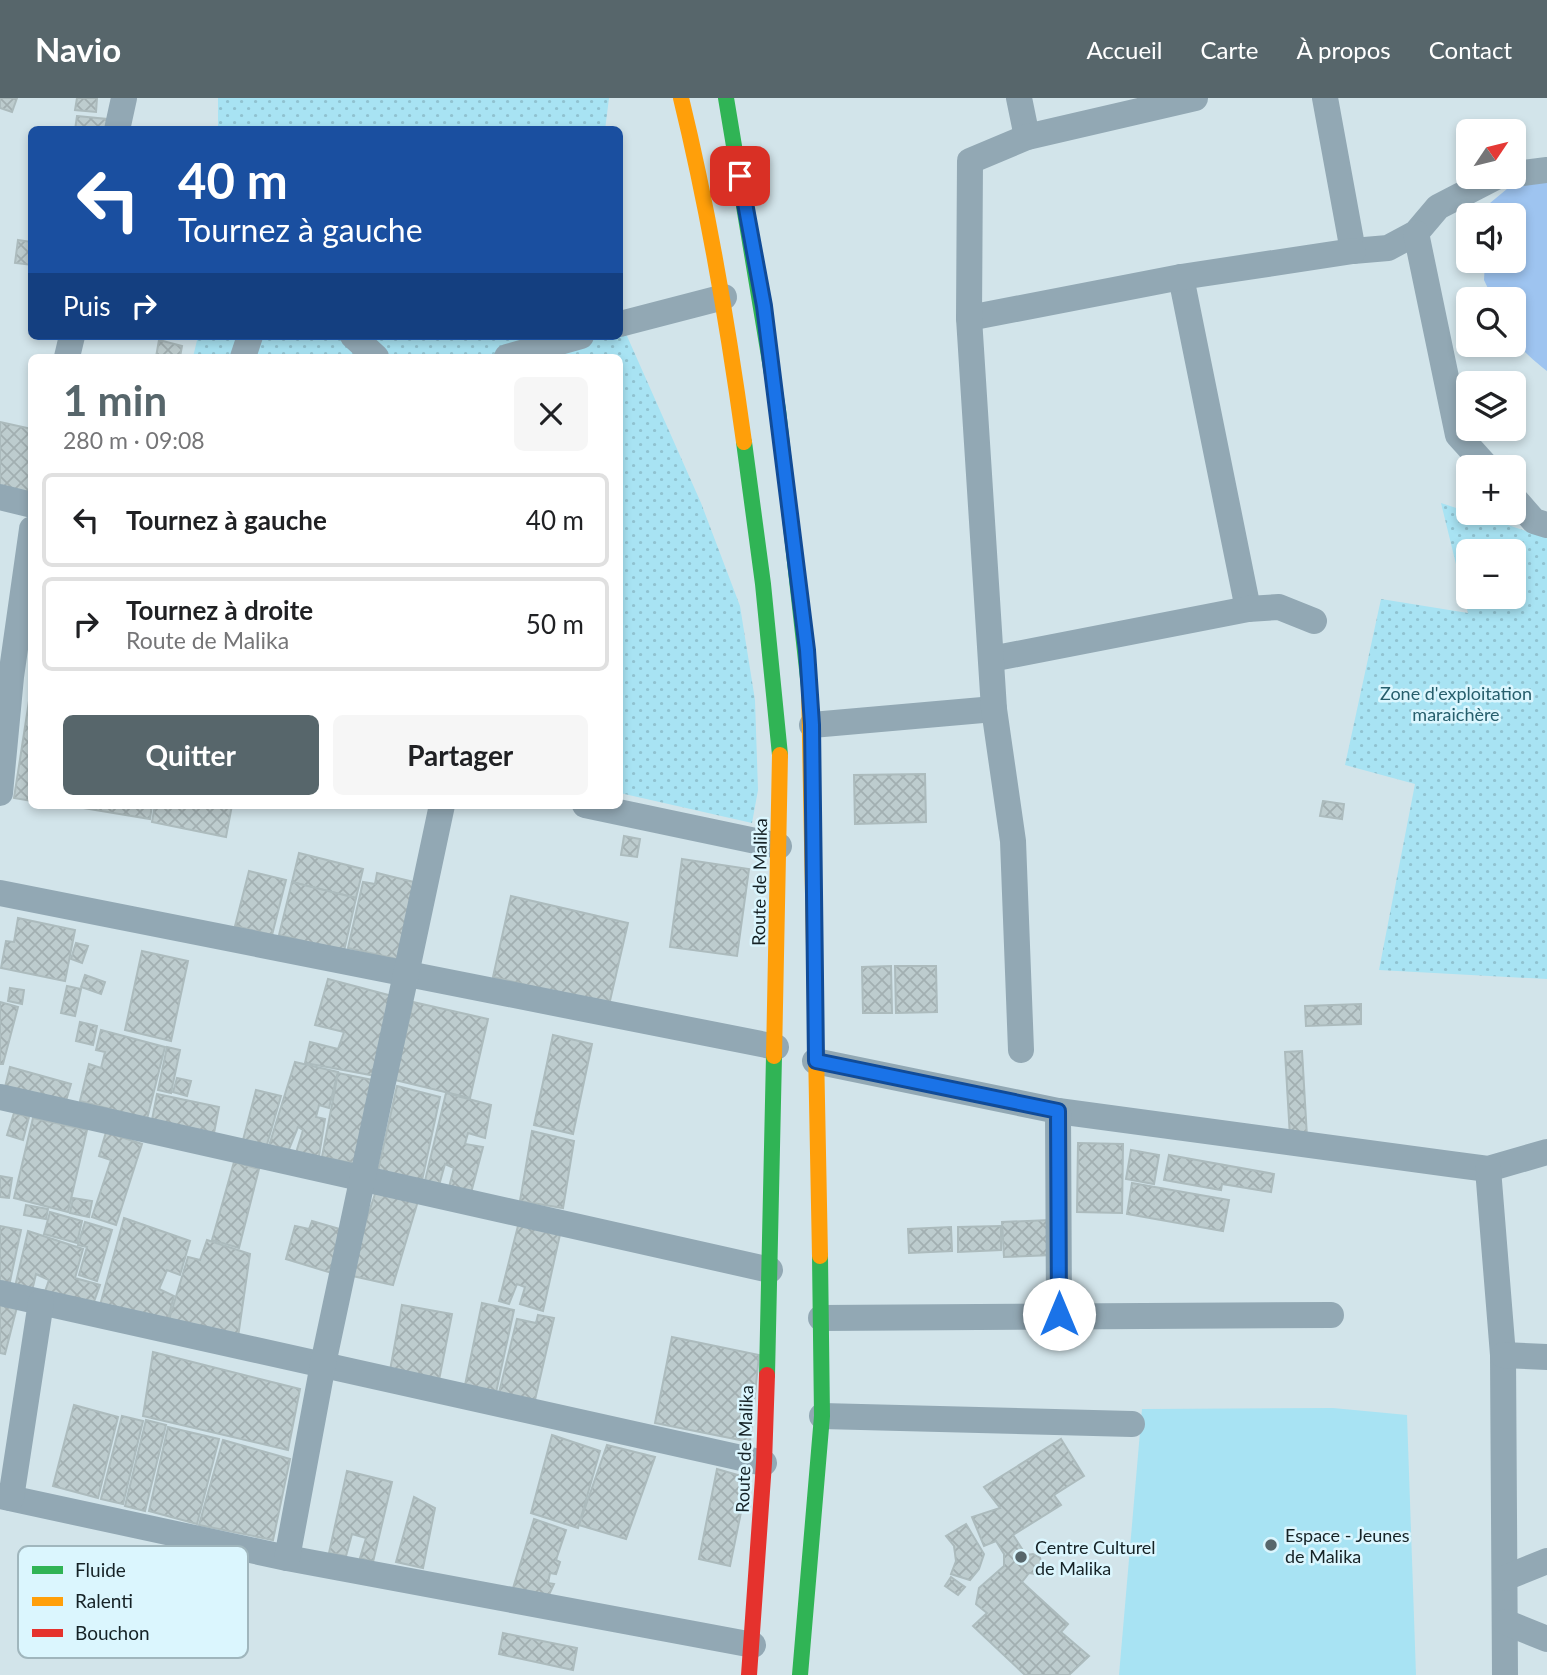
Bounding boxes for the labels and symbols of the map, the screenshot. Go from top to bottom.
north arrow [1456,119,1526,189]
pin [710,146,770,206]
park label: Zone d'exploitation maraichère [1380,682,1532,725]
street label: Route de Malika [747,818,771,946]
position arrow [1022,1277,1096,1351]
street label: Route de Malika [731,1385,757,1513]
place label: Espace - Jeunes de Malika [1285,1524,1410,1567]
place label: Centre Culturel de Malika [1035,1536,1156,1579]
marker: Espace - Jeunes de Malika [1263,1537,1279,1553]
legend [18,1546,248,1658]
marker: Centre Culturel de Malika [1013,1549,1029,1565]
text: Fluide [75,1558,126,1581]
text: Ralenti [75,1589,133,1612]
text: Bouchon [75,1621,150,1644]

